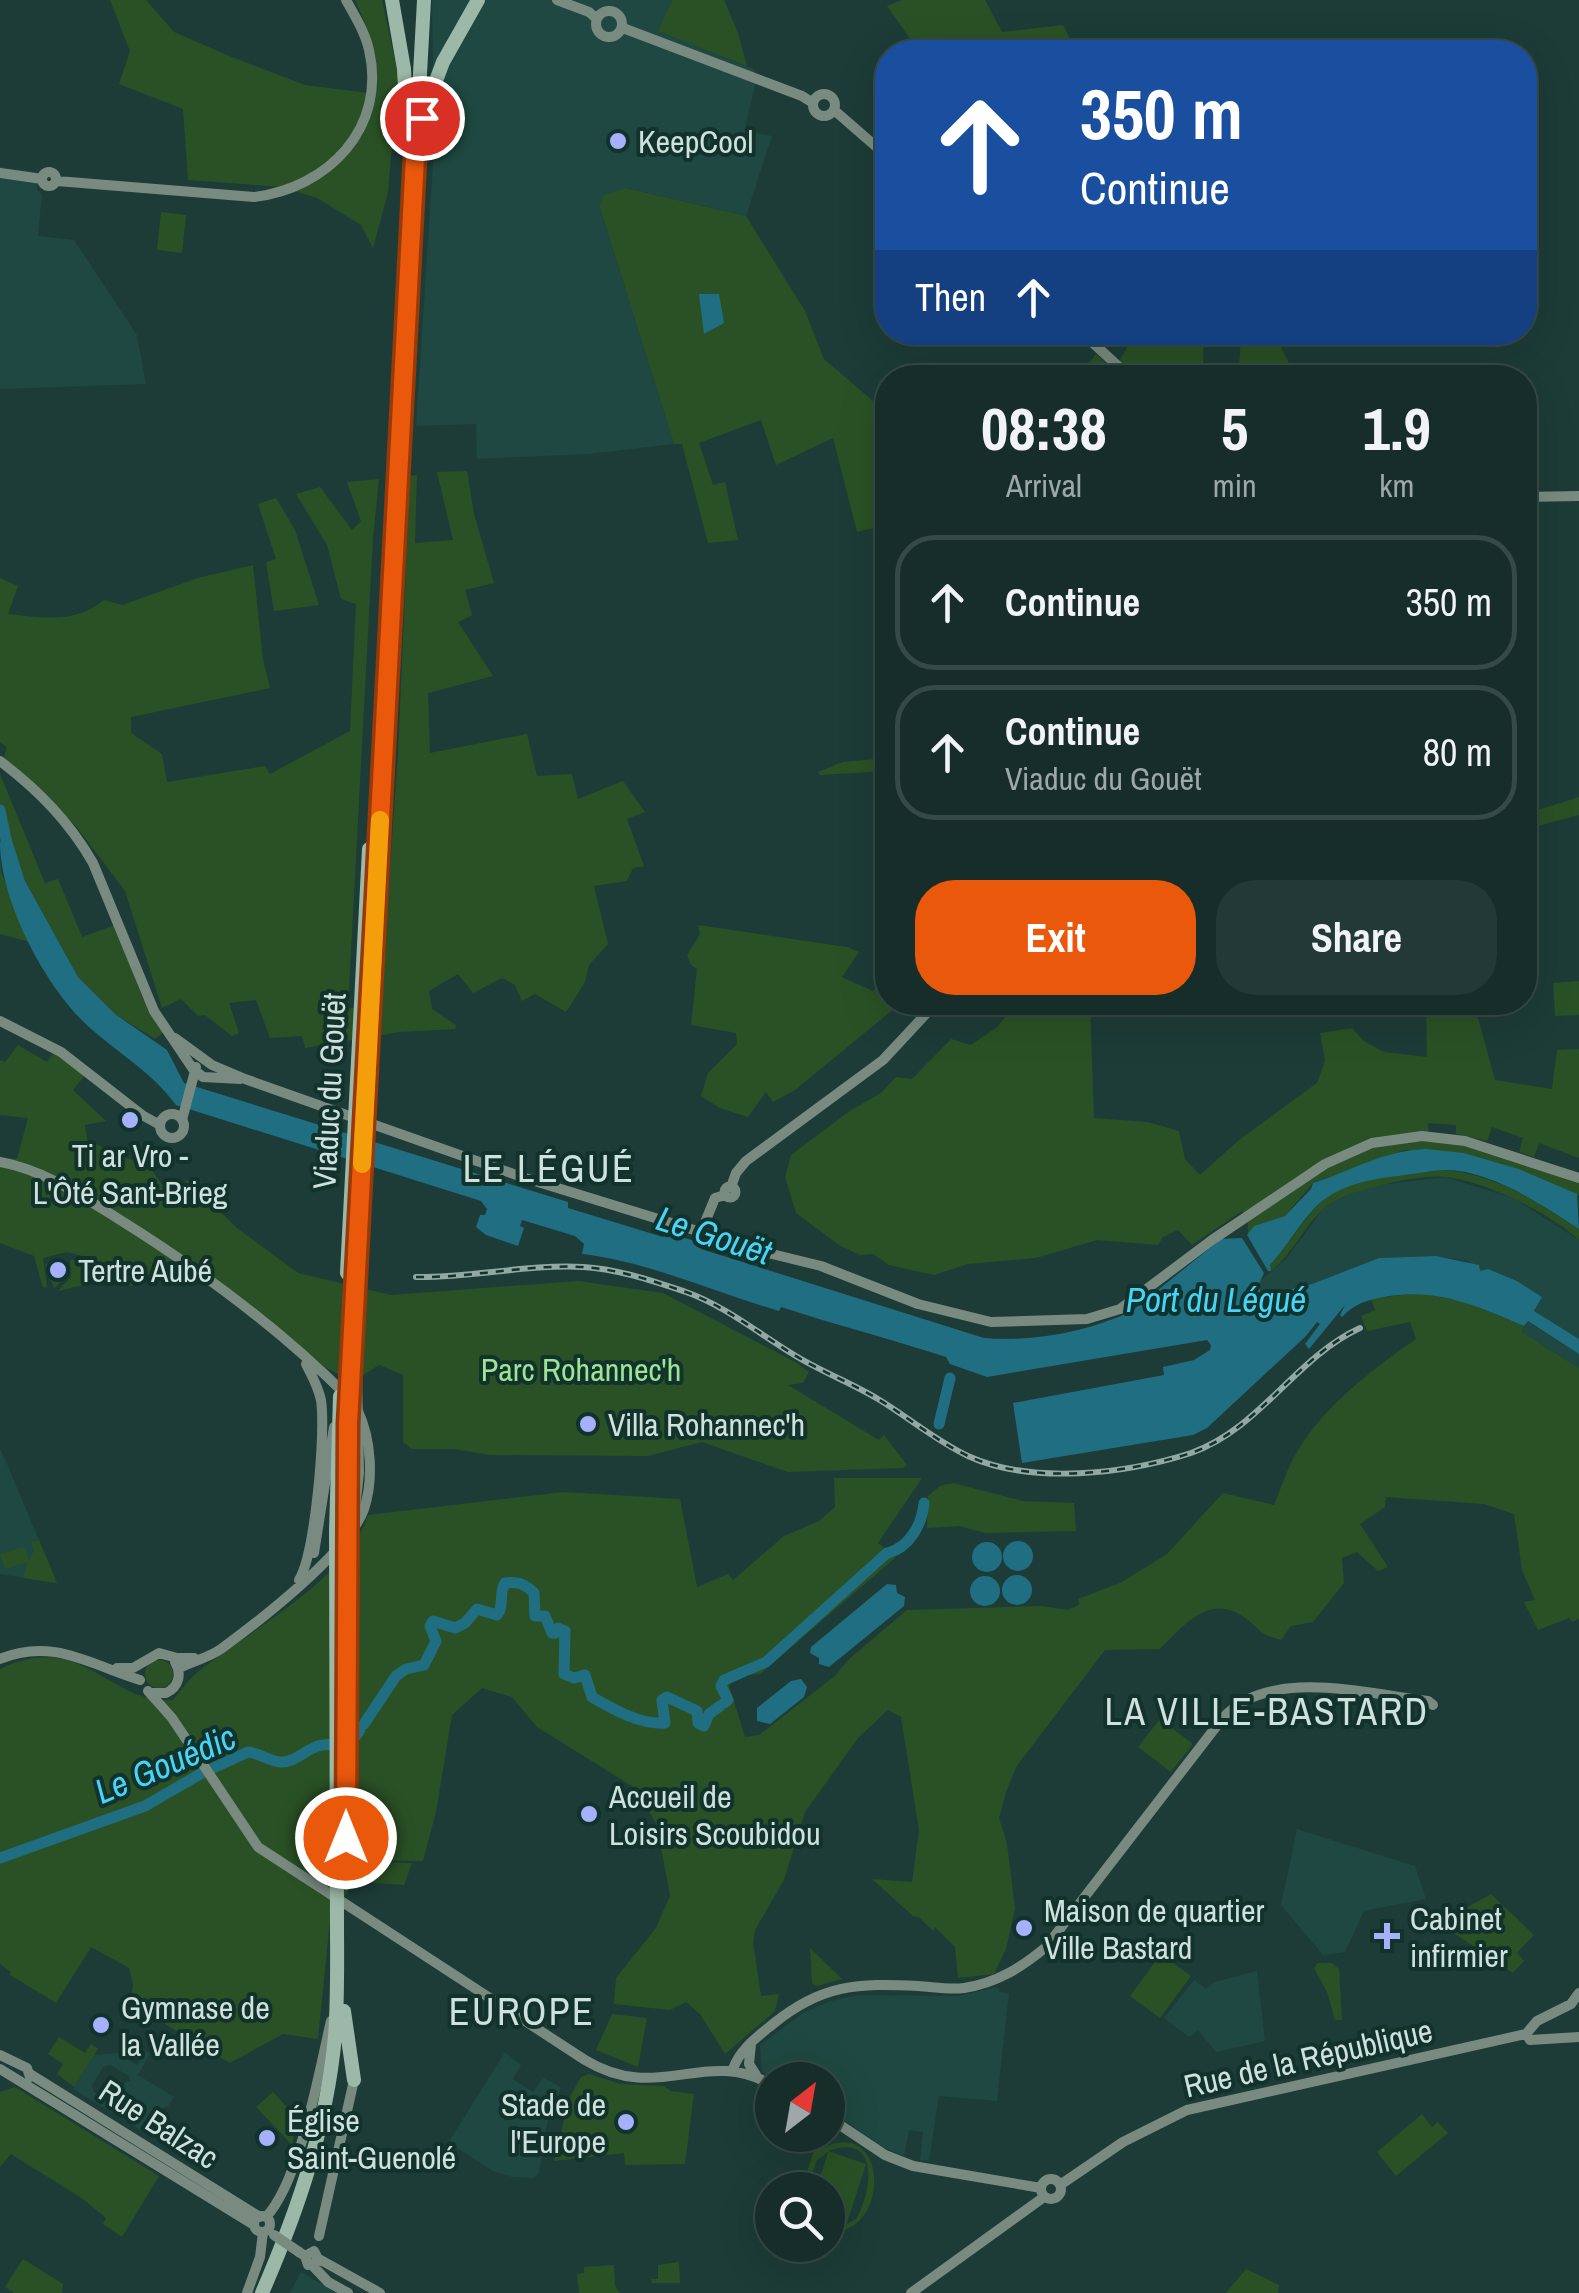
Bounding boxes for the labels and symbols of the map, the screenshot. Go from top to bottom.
pin [380,76,465,161]
place label: KeepCool [638,120,753,163]
marker: KeepCool [607,130,629,152]
street label: Viaduc du Gouët [302,992,356,1190]
marker: Ti ar Vro - L'Ôté Sant-Brieg [119,1109,141,1131]
place label: Ti ar Vro - L'Ôté Sant-Brieg [33,1134,228,1214]
district label: LE LÉGUÉ [463,1143,635,1194]
water label: Le Gouët [651,1194,778,1276]
place label: Tertre Aubé [78,1249,212,1292]
marker: Tertre Aubé [47,1259,69,1281]
water label: Port du Légué [1126,1276,1306,1323]
park label: Parc Rohannec'h [481,1348,681,1391]
place label: Villa Rohannec'h [608,1403,805,1446]
marker: Villa Rohannec'h [577,1413,599,1435]
district label: LA VILLE-BASTARD [1104,1686,1430,1737]
water label: Le Gouédic [88,1713,242,1815]
place label: Accueil de Loisirs Scoubidou [608,1775,821,1855]
position arrow [294,1786,398,1890]
marker: Accueil de Loisirs Scoubidou [578,1803,600,1825]
place label: Maison de quartier Ville Bastard [1044,1889,1265,1969]
place label: Cabinet infirmier [1410,1897,1508,1977]
marker: Maison de quartier Ville Bastard [1013,1917,1035,1939]
marker: Cabinet infirmier [1374,1923,1400,1949]
place label: Gymnase de la Vallée [121,1986,270,2066]
district label: EUROPE [449,1986,595,2037]
street label: Rue de la République [1180,2009,1436,2107]
marker: Gymnase de la Vallée [90,2014,112,2036]
north arrow [755,2062,845,2152]
street label: Rue Balzac [91,2069,227,2179]
place label: Stade de l'Europe [501,2083,606,2163]
place label: Église Saint-Guenolé [287,2099,456,2179]
marker: Stade de l'Europe [615,2111,637,2133]
marker: Église Saint-Guenolé [256,2127,278,2149]

